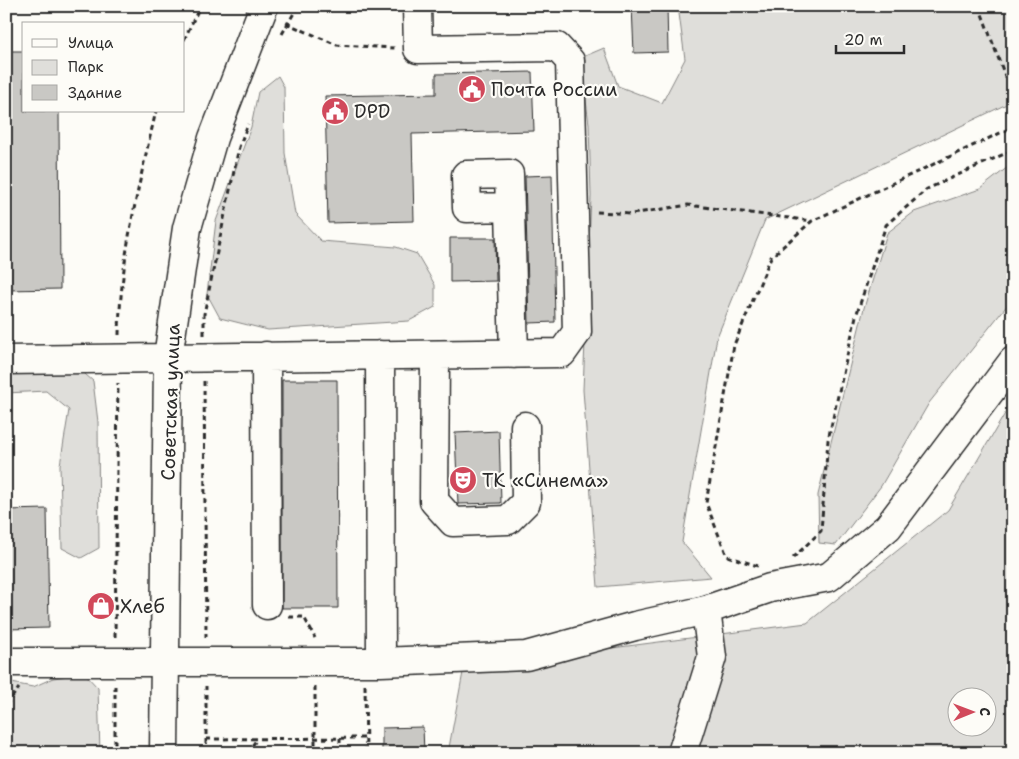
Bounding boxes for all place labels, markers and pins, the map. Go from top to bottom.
public building icon: Почта России [457,74,487,104]
place label: Почта России [491,77,617,102]
public building icon: DPD [320,96,350,126]
place label: DPD [354,99,390,124]
theatre icon: ТК «Синема» [448,465,478,495]
place label: ТК «Синема» [482,468,608,493]
shop icon: Хлеб [86,591,116,621]
place label: Хлеб [120,594,165,619]

